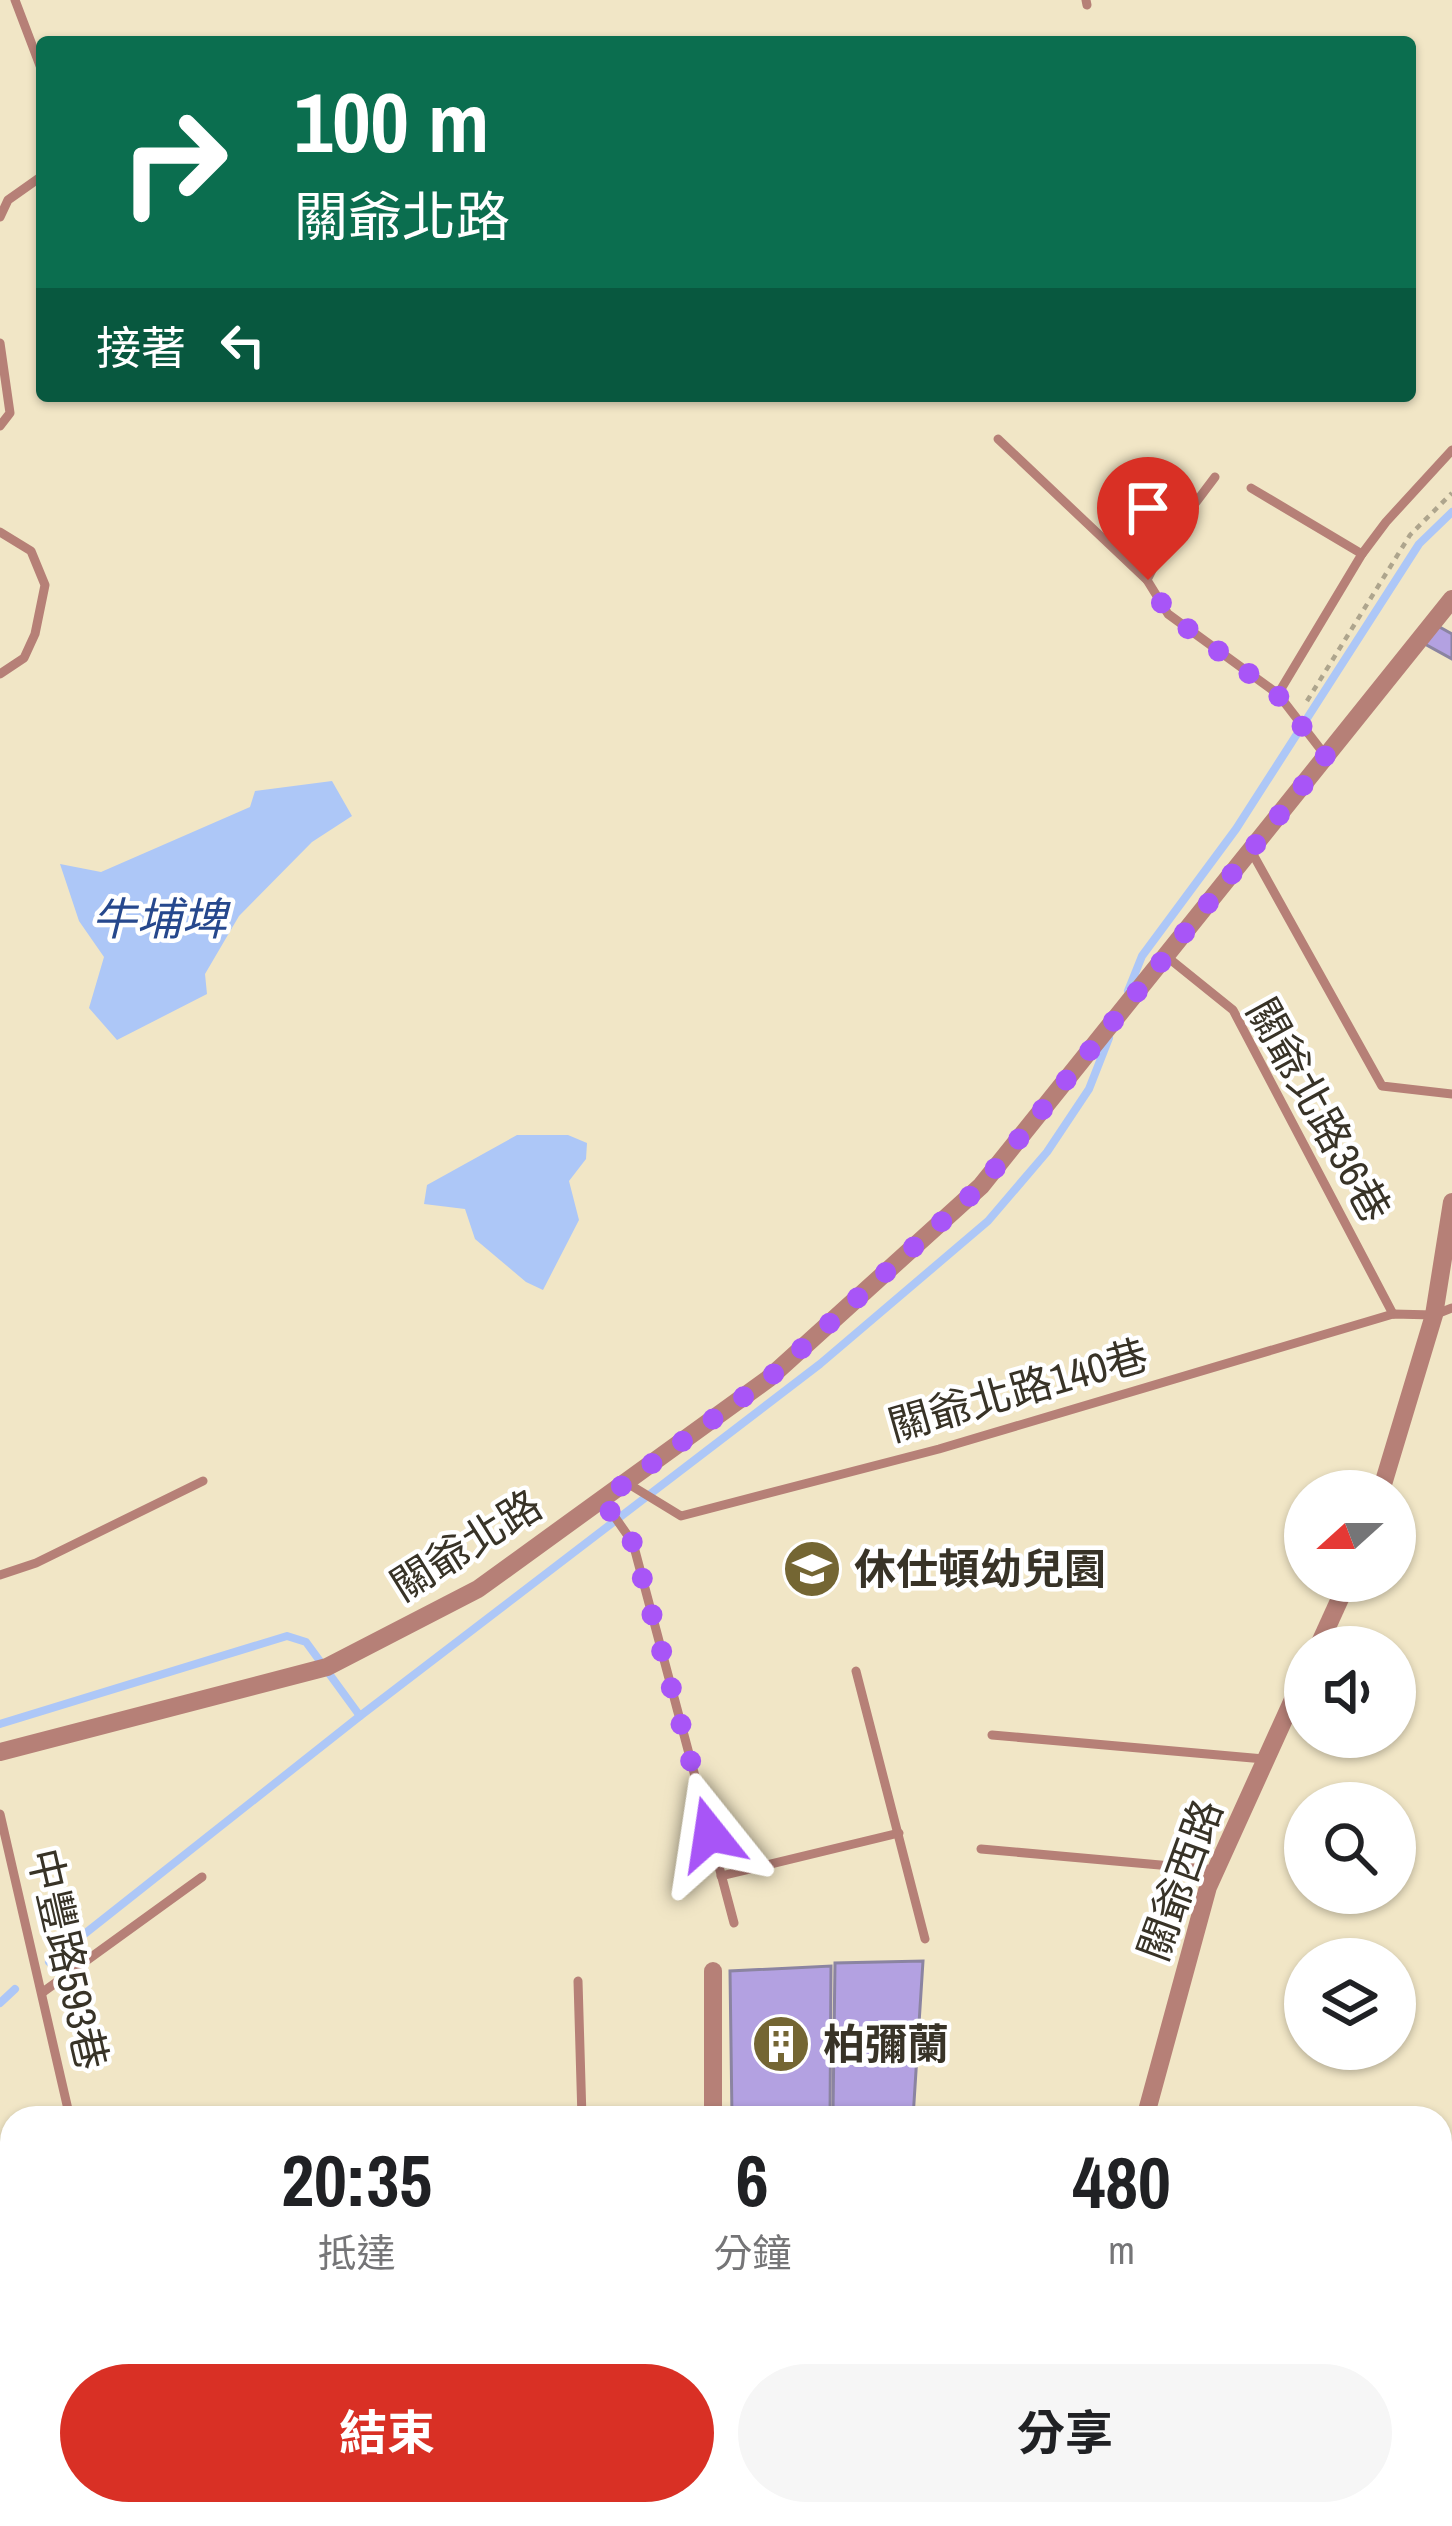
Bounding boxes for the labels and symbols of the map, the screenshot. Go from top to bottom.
pin [1097,457,1199,580]
water label: 牛埔埤 [91,888,231,949]
street label: 關爺北路36巷 [1234,988,1404,1232]
street label: 關爺北路140巷 [882,1326,1154,1454]
north arrow [1284,1470,1416,1602]
street label: 關爺北路 [380,1477,552,1613]
school or university icon: 休仕頓幼兒園 [781,1538,843,1600]
place label: 休仕頓幼兒園 [854,1541,1106,1597]
position arrow [647,1771,773,1897]
street label: 關爺西路 [1125,1791,1235,1969]
street label: 中豐路593巷 [15,1843,121,2075]
building icon: 柏彌蘭 [750,2013,812,2075]
place label: 柏彌蘭 [823,2016,949,2072]

